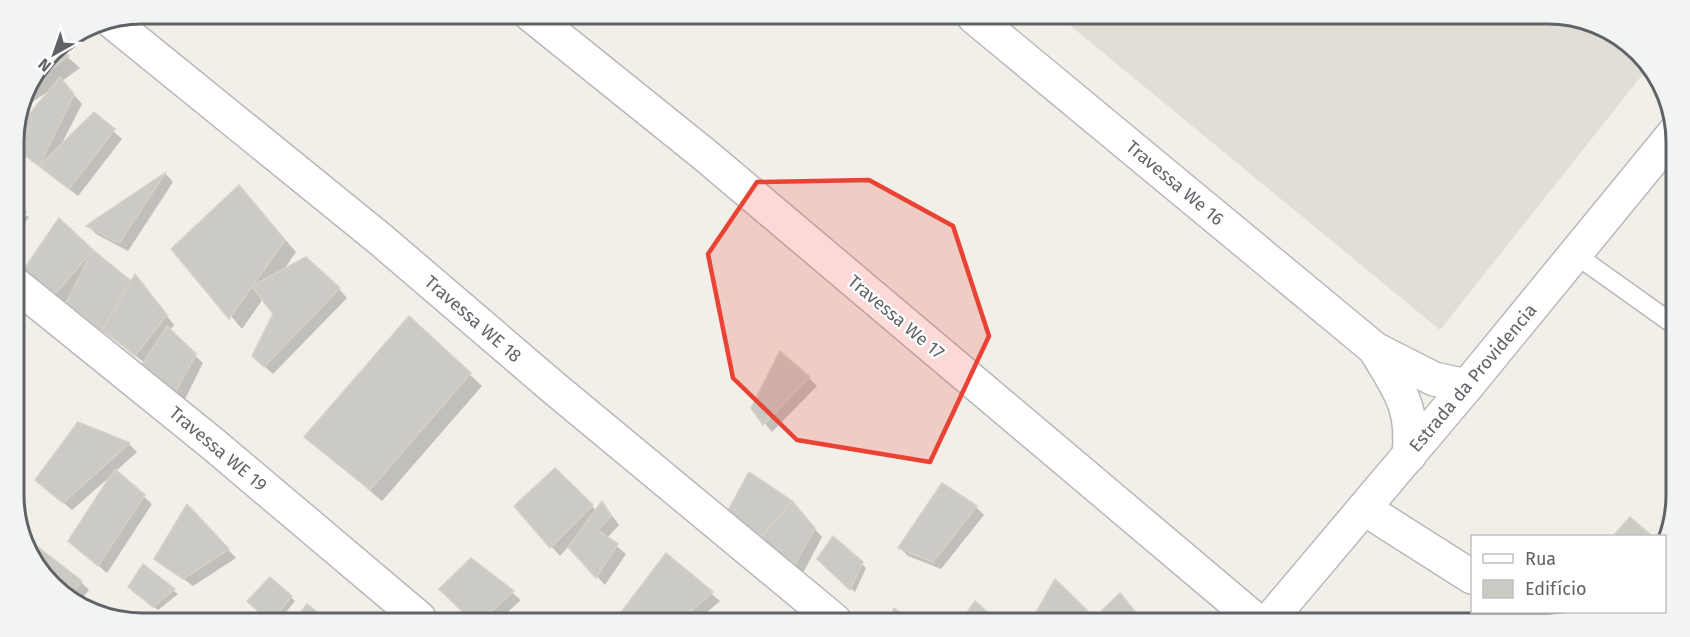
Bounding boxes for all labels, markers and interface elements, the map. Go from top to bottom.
north arrow [24,24,84,84]
text: N [35,54,55,76]
street label: Travessa We 16 [1122,136,1228,230]
street label: Travessa We 17 [843,270,949,364]
street label: Travessa WE 18 [420,271,526,367]
street label: Estrada da Providencia [1405,299,1541,457]
street label: Travessa WE 19 [165,402,271,496]
legend [1471,535,1666,613]
text: Rua [1525,548,1556,570]
text: Edifício [1525,578,1587,600]

